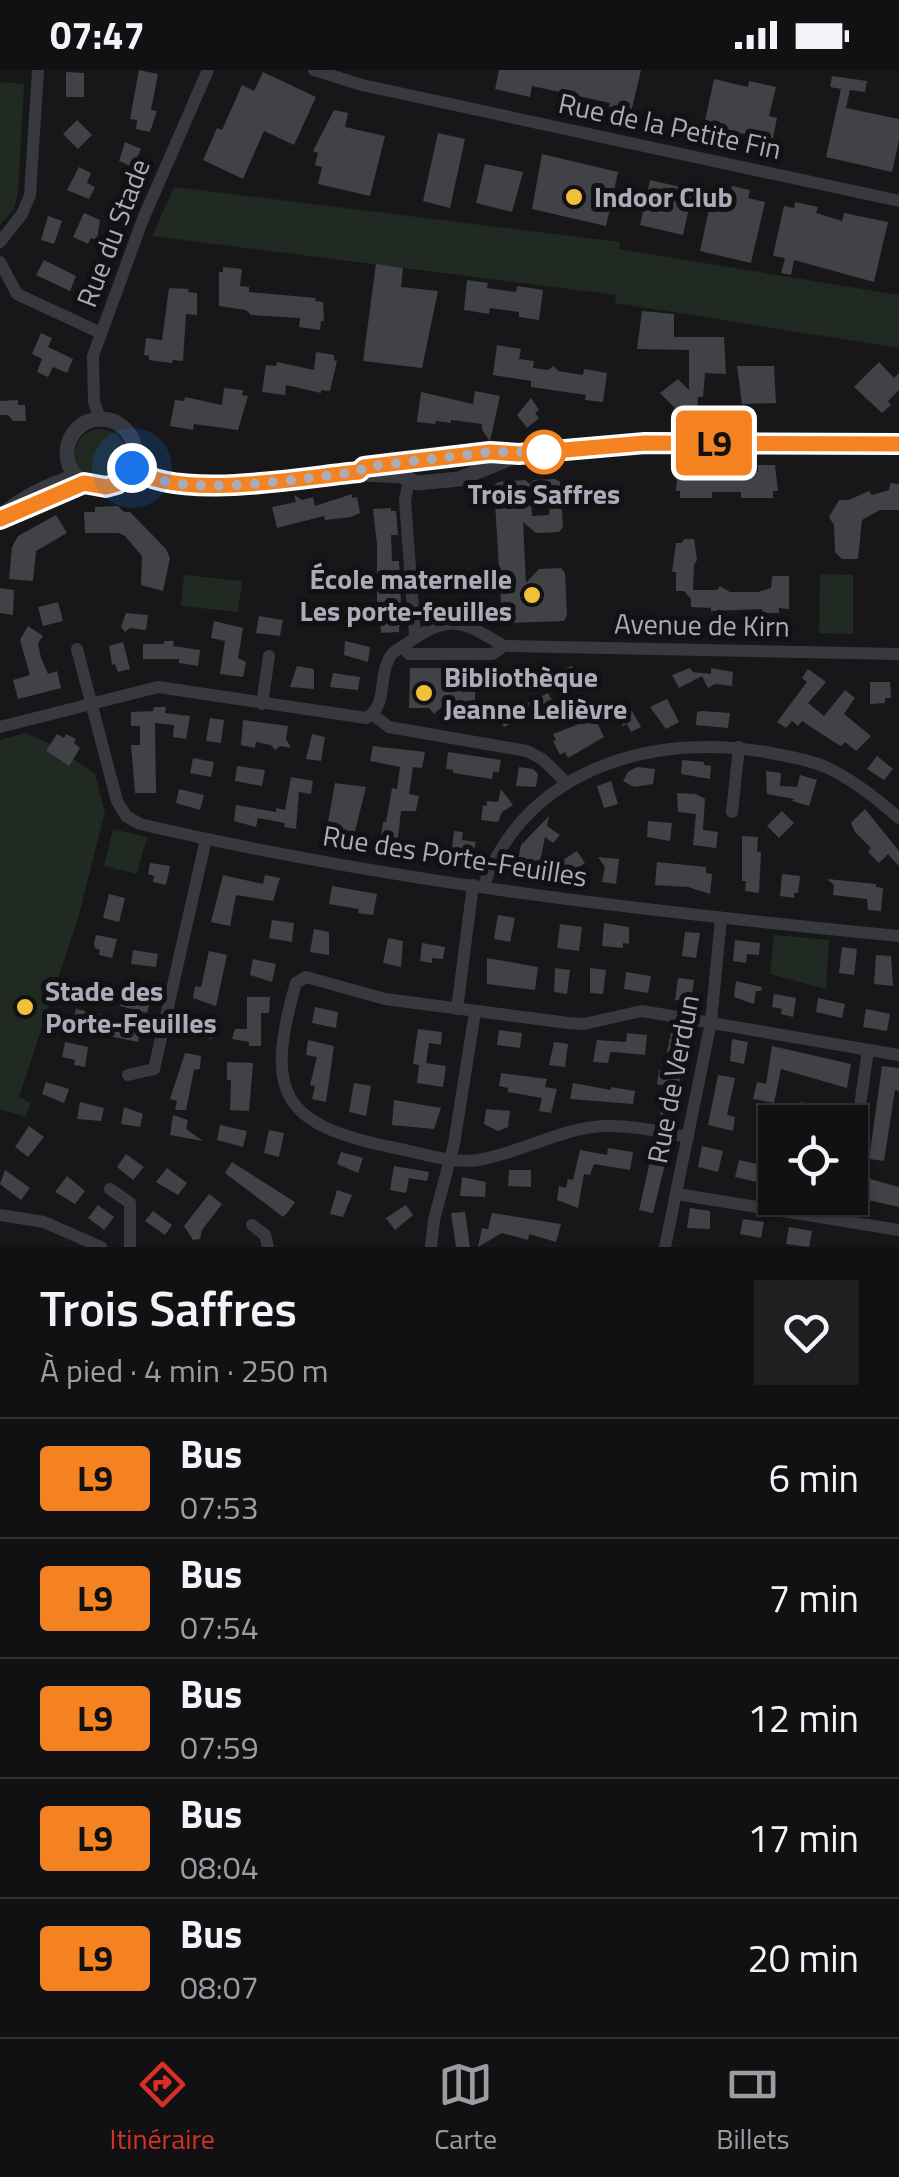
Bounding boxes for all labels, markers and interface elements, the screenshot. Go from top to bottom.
text: 07:47 [50,6,145,64]
street label: Rue de la Petite Fin [555,81,785,170]
street label: Rue du Stade [65,152,161,313]
place label: Indoor Club [594,175,733,218]
marker: Indoor Club [563,186,585,208]
line badge: L9 [669,410,759,476]
text: L9 [696,416,732,470]
marker: Trois Saffres [523,431,565,473]
your location [107,443,157,493]
place label: Trois Saffres [468,472,620,515]
place label: École maternelle Les porte-feuilles [300,557,512,632]
marker: École maternelle Les porte-feuilles [521,584,543,606]
street label: Avenue de Kirn [614,601,790,648]
place label: Bibliothèque Jeanne Lelièvre [444,655,627,730]
marker: Bibliothèque Jeanne Lelièvre [413,682,435,704]
street label: Rue des Porte-Feuilles [320,813,590,898]
place label: Stade des Porte-Feuilles [45,969,217,1044]
street label: Rue de Verdun [635,991,710,1167]
marker: Stade des Porte-Feuilles [14,996,36,1018]
map controls [758,1105,868,1215]
button: locate [758,1105,868,1215]
text: Trois Saffres [40,1272,297,1345]
button: heart [754,1280,859,1385]
text: À pied · 4 min · 250 m [40,1346,329,1394]
text: Bus [180,1425,242,1483]
text: 6 min [769,1449,859,1507]
text: L9 [77,1451,113,1505]
text: 07:53 [180,1483,259,1531]
text: Bus [180,1545,242,1603]
text: 7 min [769,1569,859,1627]
text: L9 [77,1571,113,1625]
text: 07:54 [180,1603,259,1651]
text: Bus [180,1665,242,1723]
text: 12 min [748,1689,859,1747]
text: L9 [77,1691,113,1745]
text: 07:59 [180,1723,259,1771]
text: Bus [180,1785,242,1843]
text: 17 min [748,1809,859,1867]
text: L9 [77,1811,113,1865]
text: 08:04 [180,1843,259,1891]
text: Bus [180,1905,242,1963]
text: 20 min [748,1929,859,1987]
text: L9 [77,1931,113,1985]
text: 08:07 [180,1963,259,2011]
tab: Itinéraire [110,2057,215,2160]
tab: Carte [434,2057,497,2160]
tab: Billets [716,2057,789,2160]

